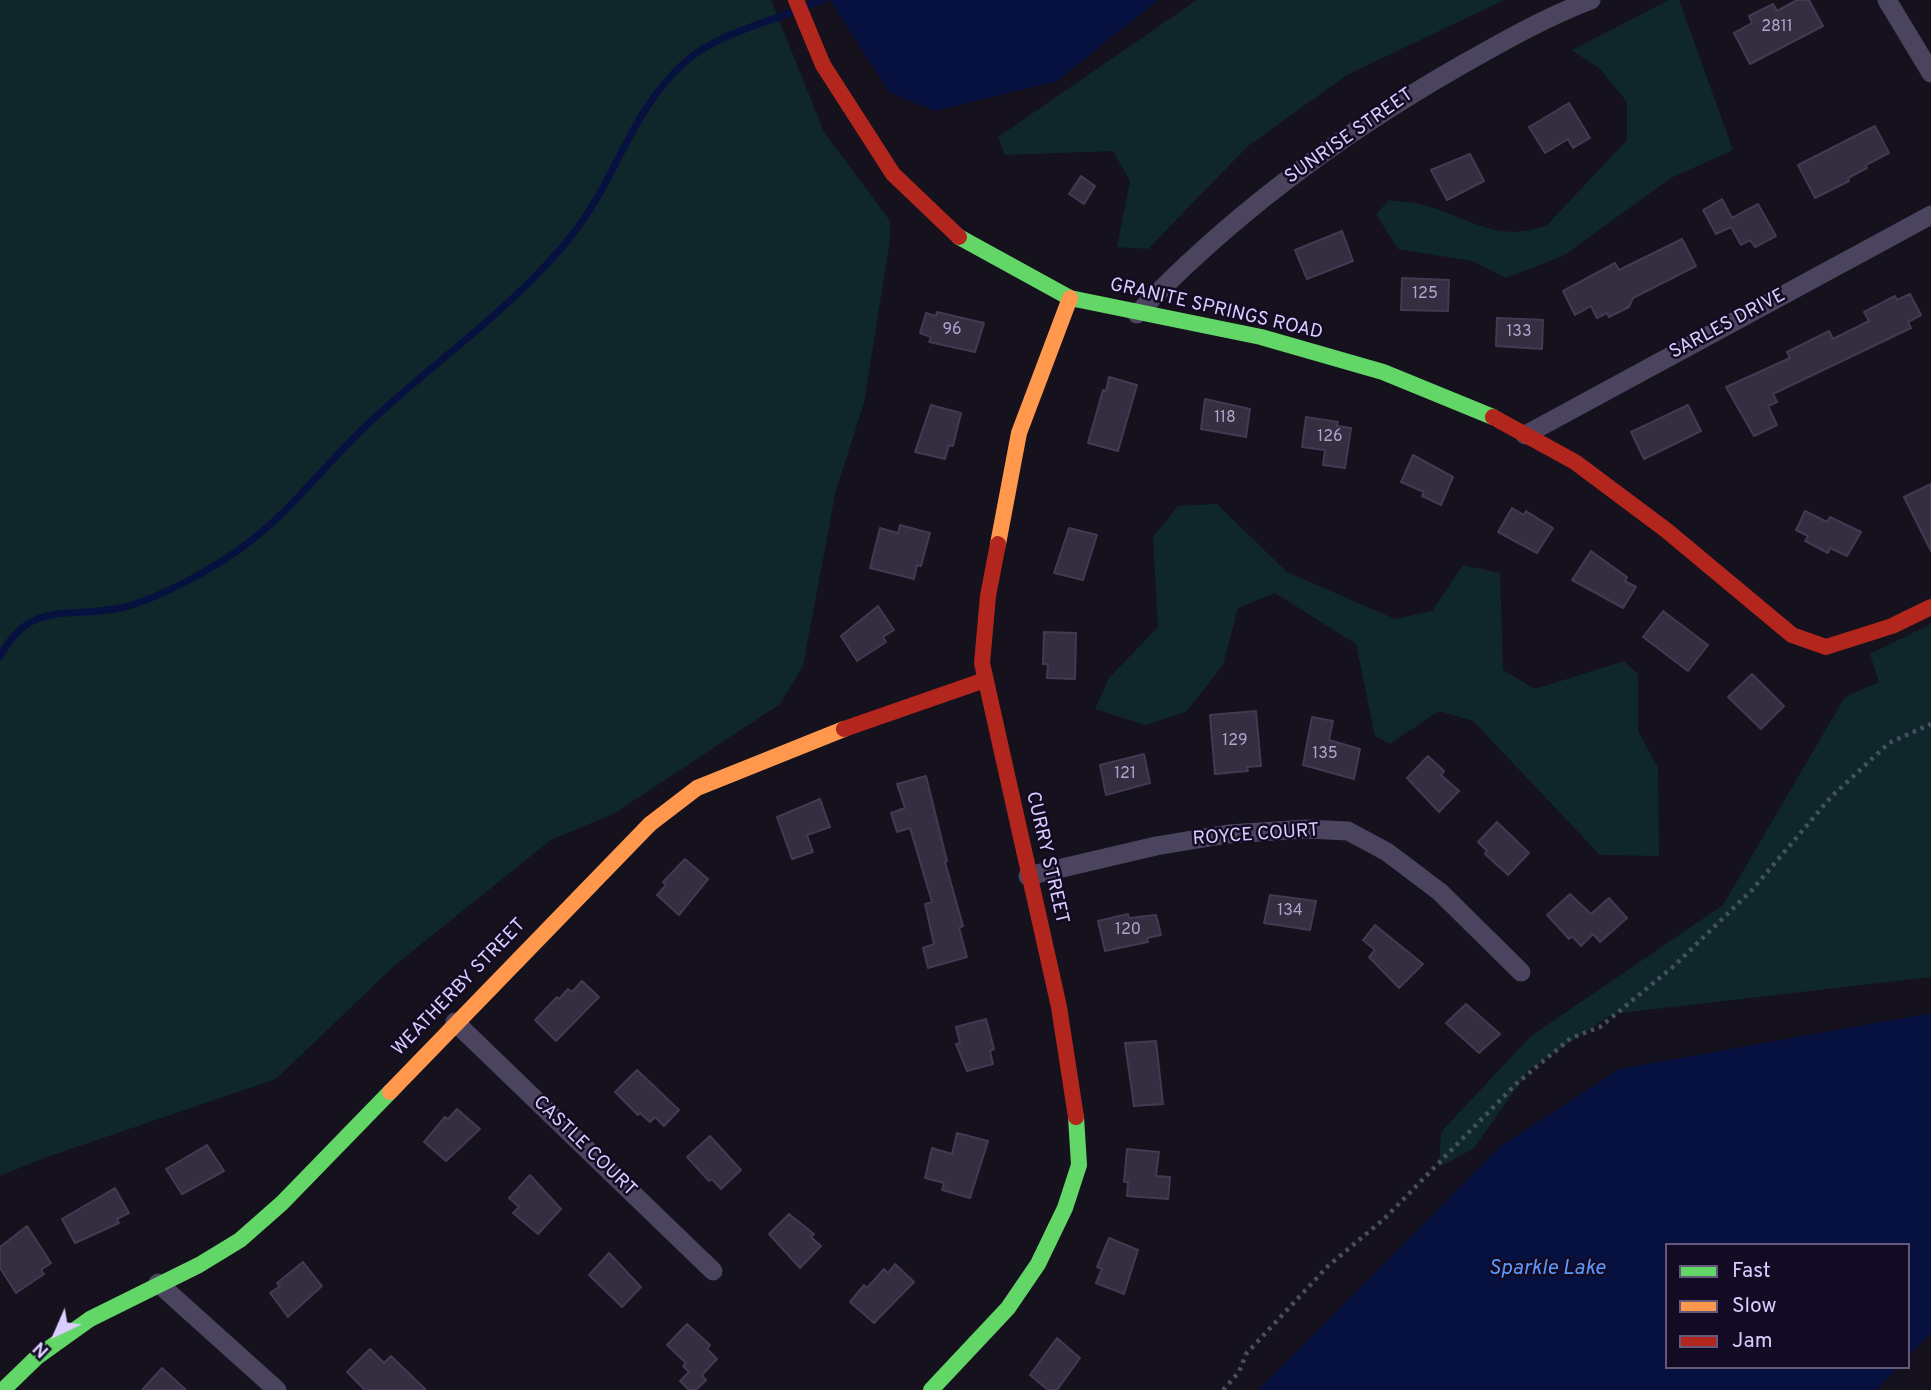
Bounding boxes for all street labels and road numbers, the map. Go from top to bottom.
street label: SUNRISE STREET [1281,84,1419,190]
street label: GRANITE SPRINGS ROAD [1107,274,1325,346]
street label: SARLES DRIVE [1666,285,1790,365]
street label: CURRY STREET [1020,789,1072,927]
street label: ROYCE COURT [1192,820,1320,852]
street label: WEATHERBY STREET [388,914,532,1062]
street label: CASTLE COURT [527,1092,641,1202]

